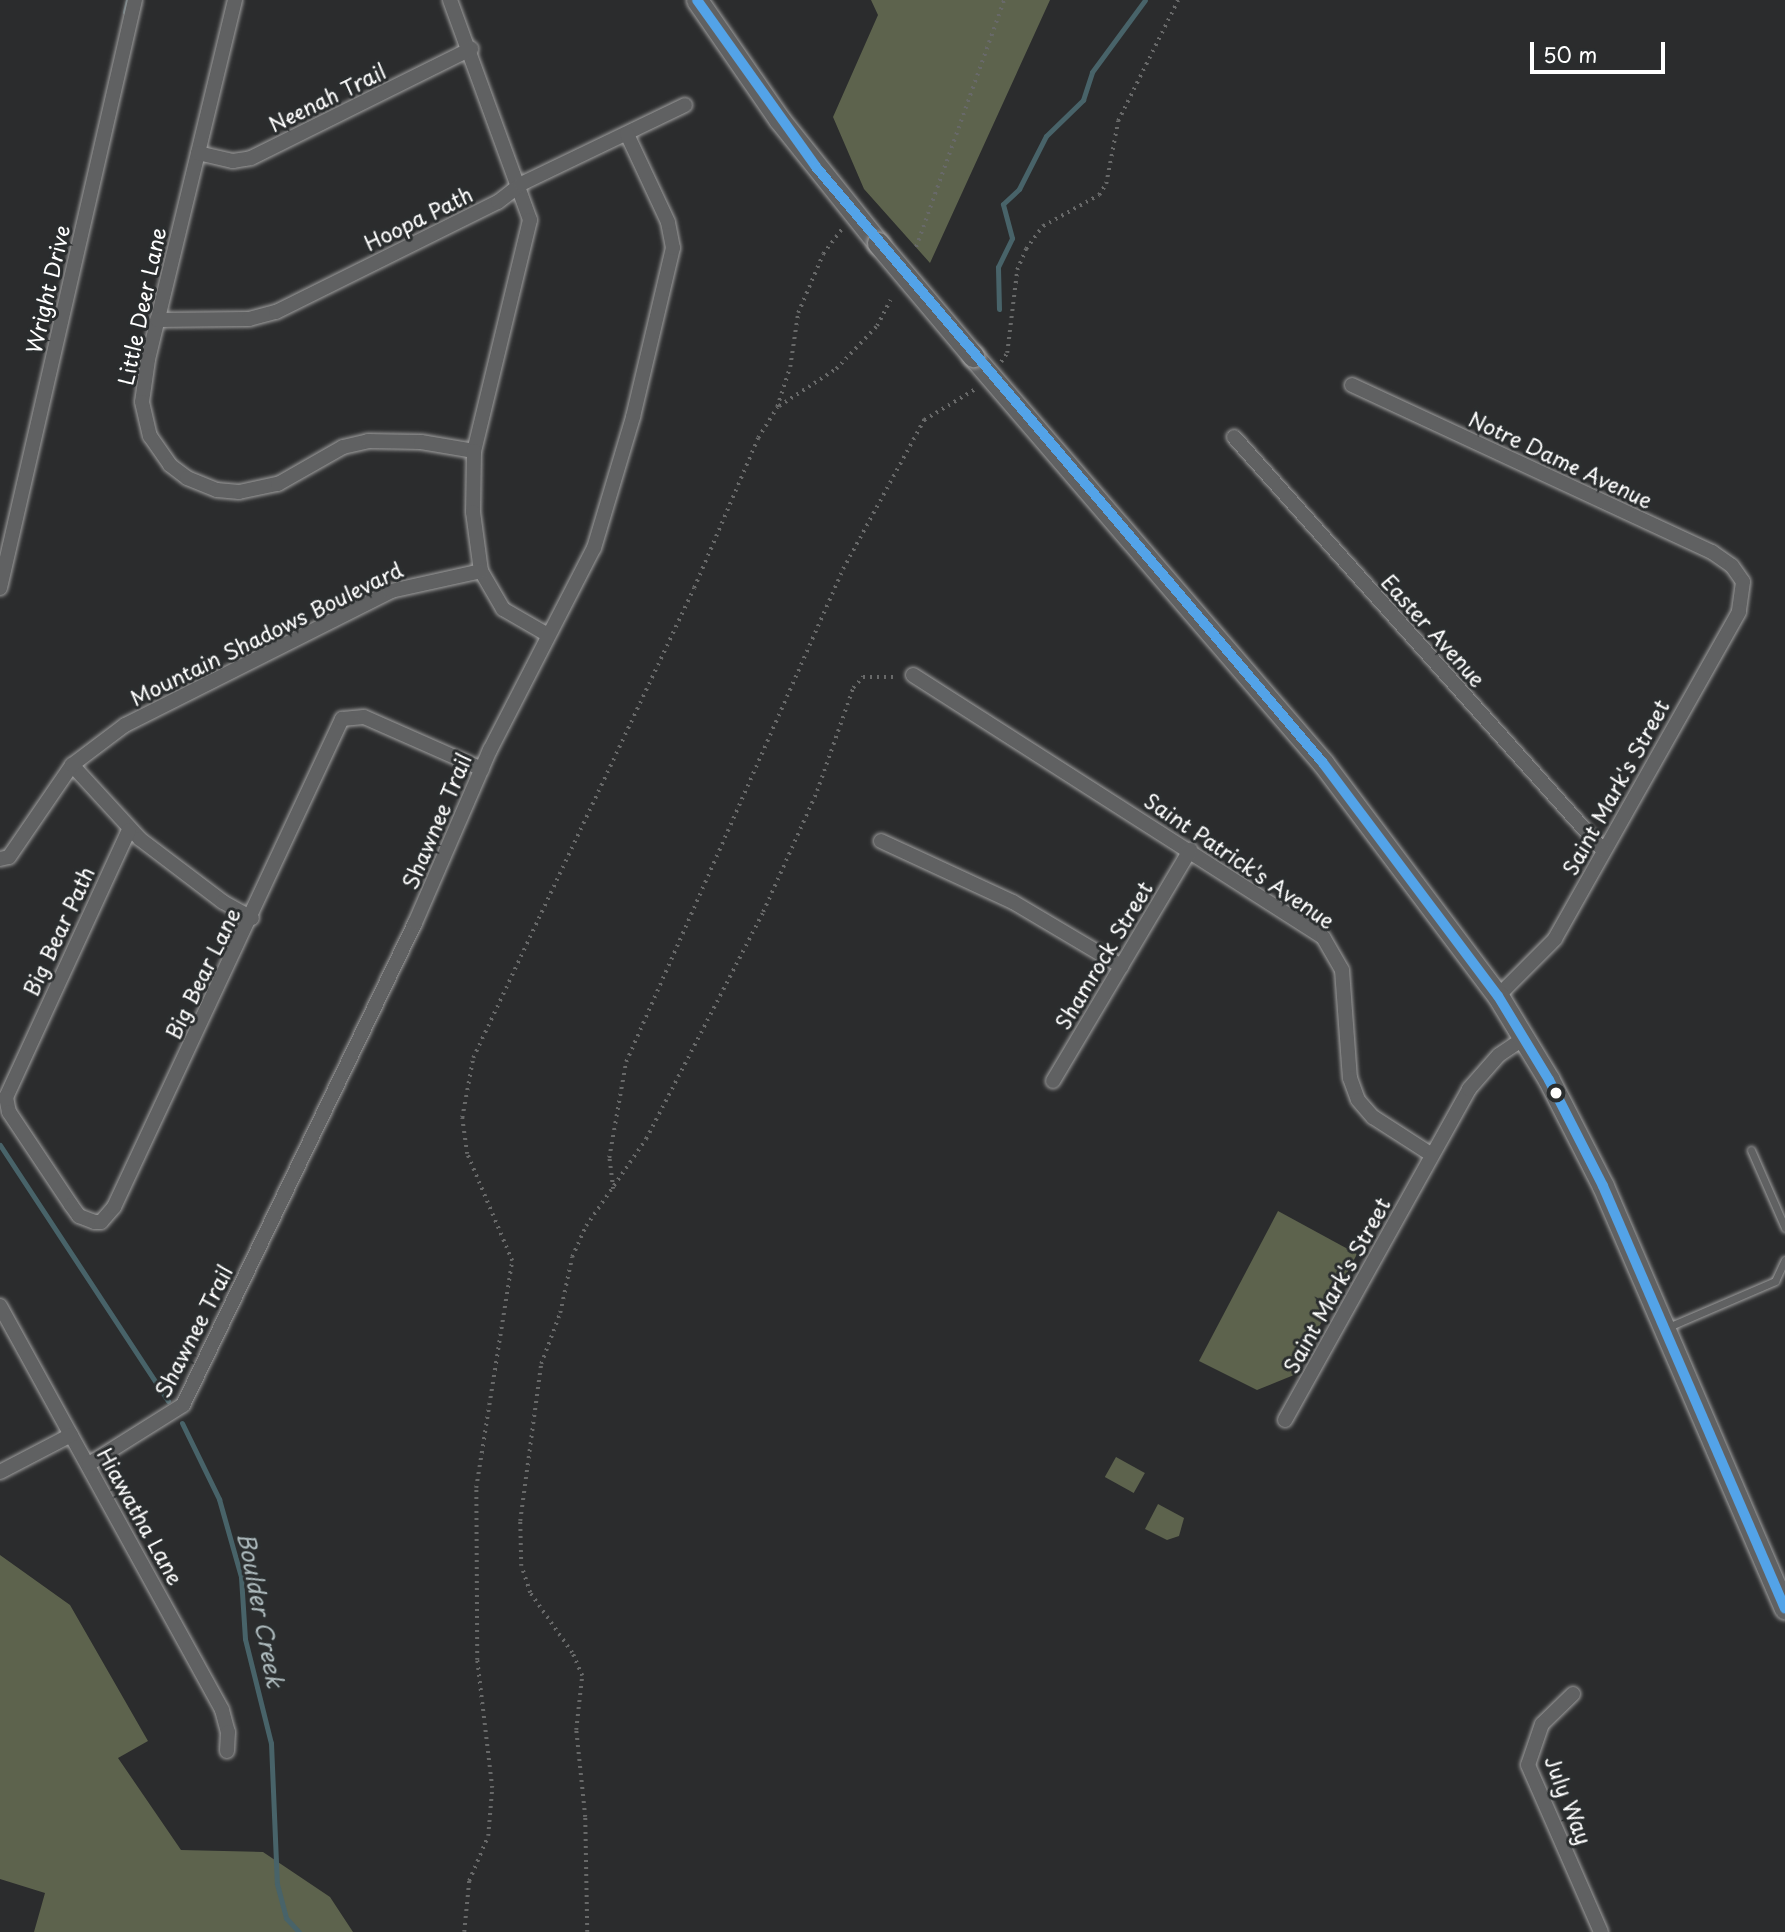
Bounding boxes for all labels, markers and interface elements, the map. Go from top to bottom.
scale bar [1533,28,1668,72]
text: 50 m [1543,38,1597,70]
street label: Neenah Trail [264,57,390,137]
street label: Hoopa Path [360,181,476,255]
street label: Wright Drive [20,222,74,356]
street label: Little Deer Lane [112,224,170,388]
street label: Notre Dame Avenue [1464,405,1658,513]
street label: Mountain Shadows Boulevard [126,556,406,710]
street label: Easter Avenue [1377,568,1491,692]
street label: Saint Mark's Street [1556,695,1674,879]
street label: Shawnee Trail [396,749,476,893]
street label: Saint Patrick's Avenue [1140,787,1340,933]
street label: Big Bear Path [17,863,99,999]
street label: Shamrock Street [1049,876,1157,1034]
street label: Big Bear Lane [159,903,245,1043]
unlabelled marker [1549,1086,1563,1100]
street label: Saint Mark's Street [1277,1193,1395,1377]
street label: Shawnee Trail [149,1260,237,1402]
street label: Hiawatha Lane [93,1443,189,1589]
water label: Boulder Creek [232,1529,290,1691]
street label: July Way [1541,1752,1597,1848]

